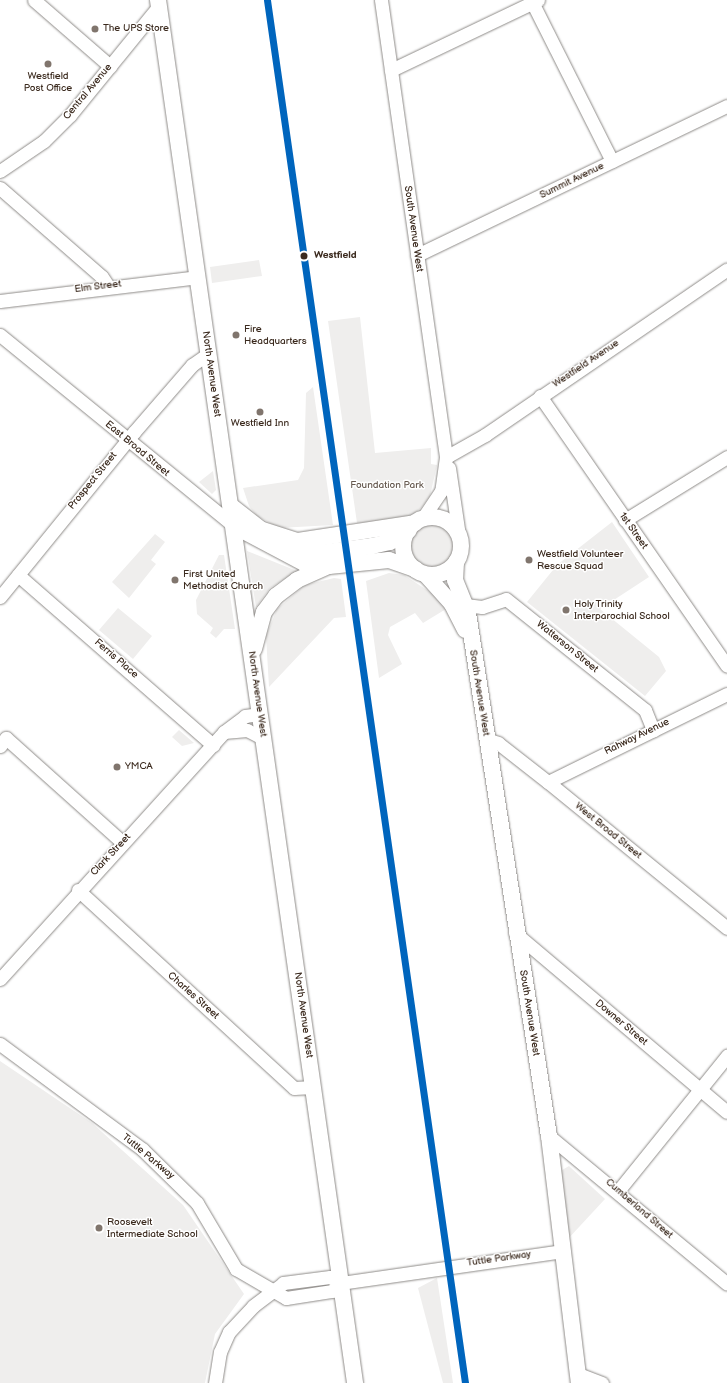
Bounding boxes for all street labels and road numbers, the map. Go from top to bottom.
street label: Central Avenue [61,62,115,122]
street label: Summit Avenue [538,160,606,202]
street label: South Avenue West [401,185,425,273]
street label: Elm Street [74,278,122,296]
street label: North Avenue West [199,330,223,418]
street label: Westfield Avenue [551,337,621,391]
street label: East Broad Street [102,419,172,479]
street label: Prospect Street [66,450,120,512]
street label: 1st Street [616,510,650,552]
street label: Watterson Street [534,618,600,676]
street label: Ferris Place [92,637,140,681]
street label: South Avenue West [466,649,492,737]
street label: North Avenue West [245,650,269,738]
street label: Rahway Avenue [602,716,672,758]
street label: West Broad Street [572,800,644,862]
street label: Clark Street [88,831,134,879]
street label: South Avenue West [516,969,542,1057]
street label: Charles Street [165,970,221,1022]
street label: North Avenue West [291,971,315,1059]
street label: Downer Street [592,998,650,1048]
street label: Tuttle Parkway [119,1132,177,1182]
street label: Cumberland Street [603,1176,675,1242]
street label: Tuttle Parkway [466,1249,532,1269]

